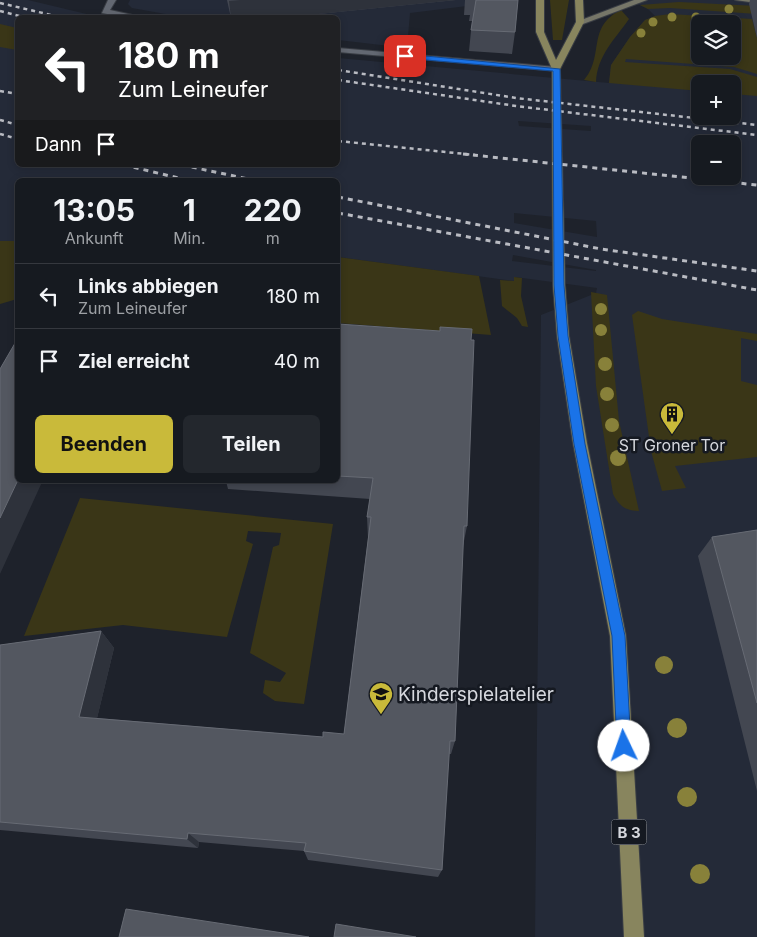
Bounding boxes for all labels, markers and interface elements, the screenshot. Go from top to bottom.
map controls [691,15,741,185]
button: layers [691,15,741,65]
text: 180 m [118,34,220,76]
icon: left [35,35,100,100]
pin [384,35,426,77]
icon: arrive [391,42,419,70]
button: + [691,75,741,125]
text: Zum Leineufer [118,76,268,102]
icon: arrive [92,130,120,158]
text: Dann [35,133,82,156]
button: − [691,135,741,185]
text: 13:05 [53,192,135,228]
text: 1 [183,192,196,228]
text: 220 [244,192,302,228]
text: Ankunft [65,228,123,248]
text: Min. [173,228,206,248]
text: m [266,228,280,248]
text: Links abbiegen [78,275,219,298]
icon: left [35,282,63,310]
text: 180 m [267,285,320,308]
text: Zum Leineufer [78,298,187,318]
icon: arrive [35,347,63,375]
text: Ziel erreicht [78,350,190,373]
text: 40 m [274,350,320,373]
building icon: ST Groner Tor [659,401,685,435]
button: Beenden [35,415,173,473]
button: Teilen [183,415,320,473]
place label: ST Groner Tor [619,435,725,455]
school or university icon: Kinderspielatelier [368,681,394,715]
place label: Kinderspielatelier [398,683,554,706]
position arrow [597,719,649,771]
road number: B 3 [612,820,646,844]

